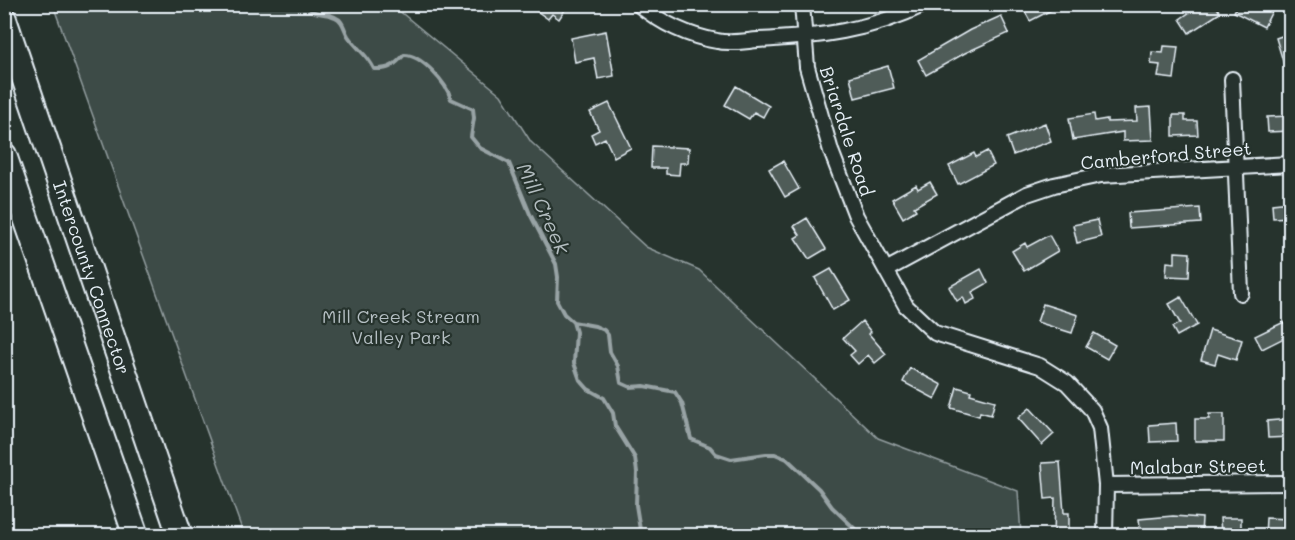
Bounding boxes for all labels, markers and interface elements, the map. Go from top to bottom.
street label: Briardale Road [815,63,879,199]
street label: Camberford Street [1080,136,1252,174]
water label: Mill Creek [511,158,577,258]
street label: Intercounty Connector [48,177,136,377]
park label: Mill Creek Stream Valley Park [322,304,480,349]
street label: Malabar Street [1130,453,1266,479]

